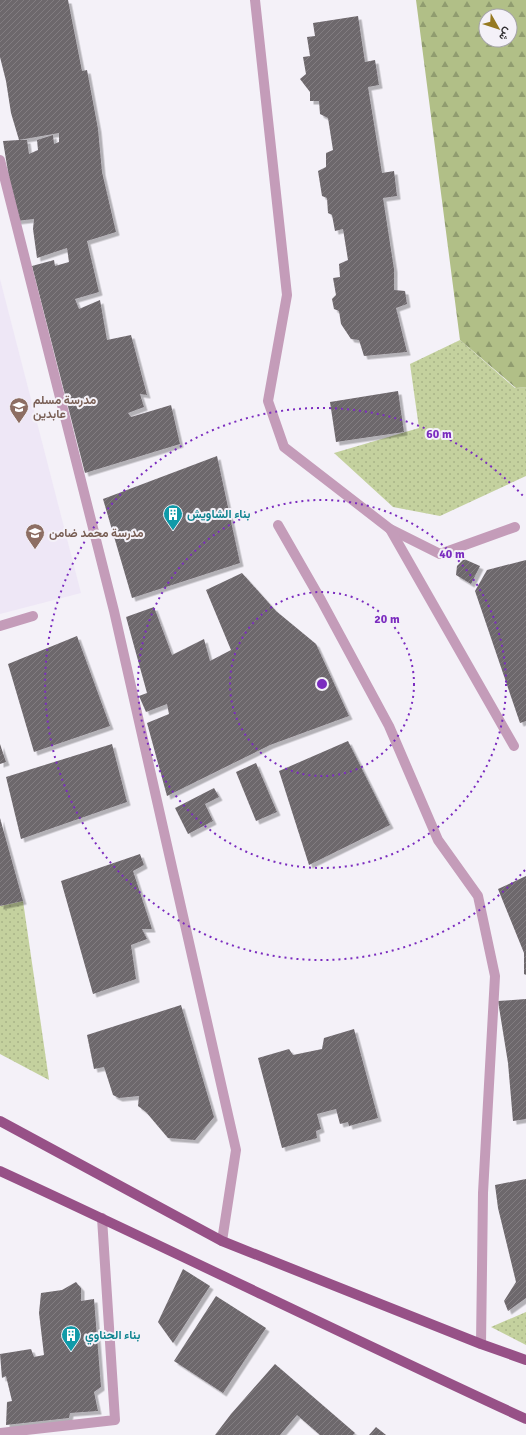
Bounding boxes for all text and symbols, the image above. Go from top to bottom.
north arrow [478,8,518,48]
text: ش [496,25,515,43]
place label: مدرسة مسلم عابدين [33,393,97,422]
school or university icon: مدرسة مسلم عابدين [8,396,30,424]
text: 60 m [426,427,452,442]
building icon: بناء الشاويش [162,503,184,531]
place label: بناء الشاويش [187,507,251,522]
school or university icon: مدرسة محمد ضامن [24,522,46,550]
place label: مدرسة محمد ضامن [49,526,144,541]
text: 40 m [439,547,465,562]
text: 20 m [374,612,400,627]
centre of rings [315,677,329,691]
building icon: بناء الحناوي [60,1324,82,1352]
place label: بناء الحناوي [85,1328,141,1345]

